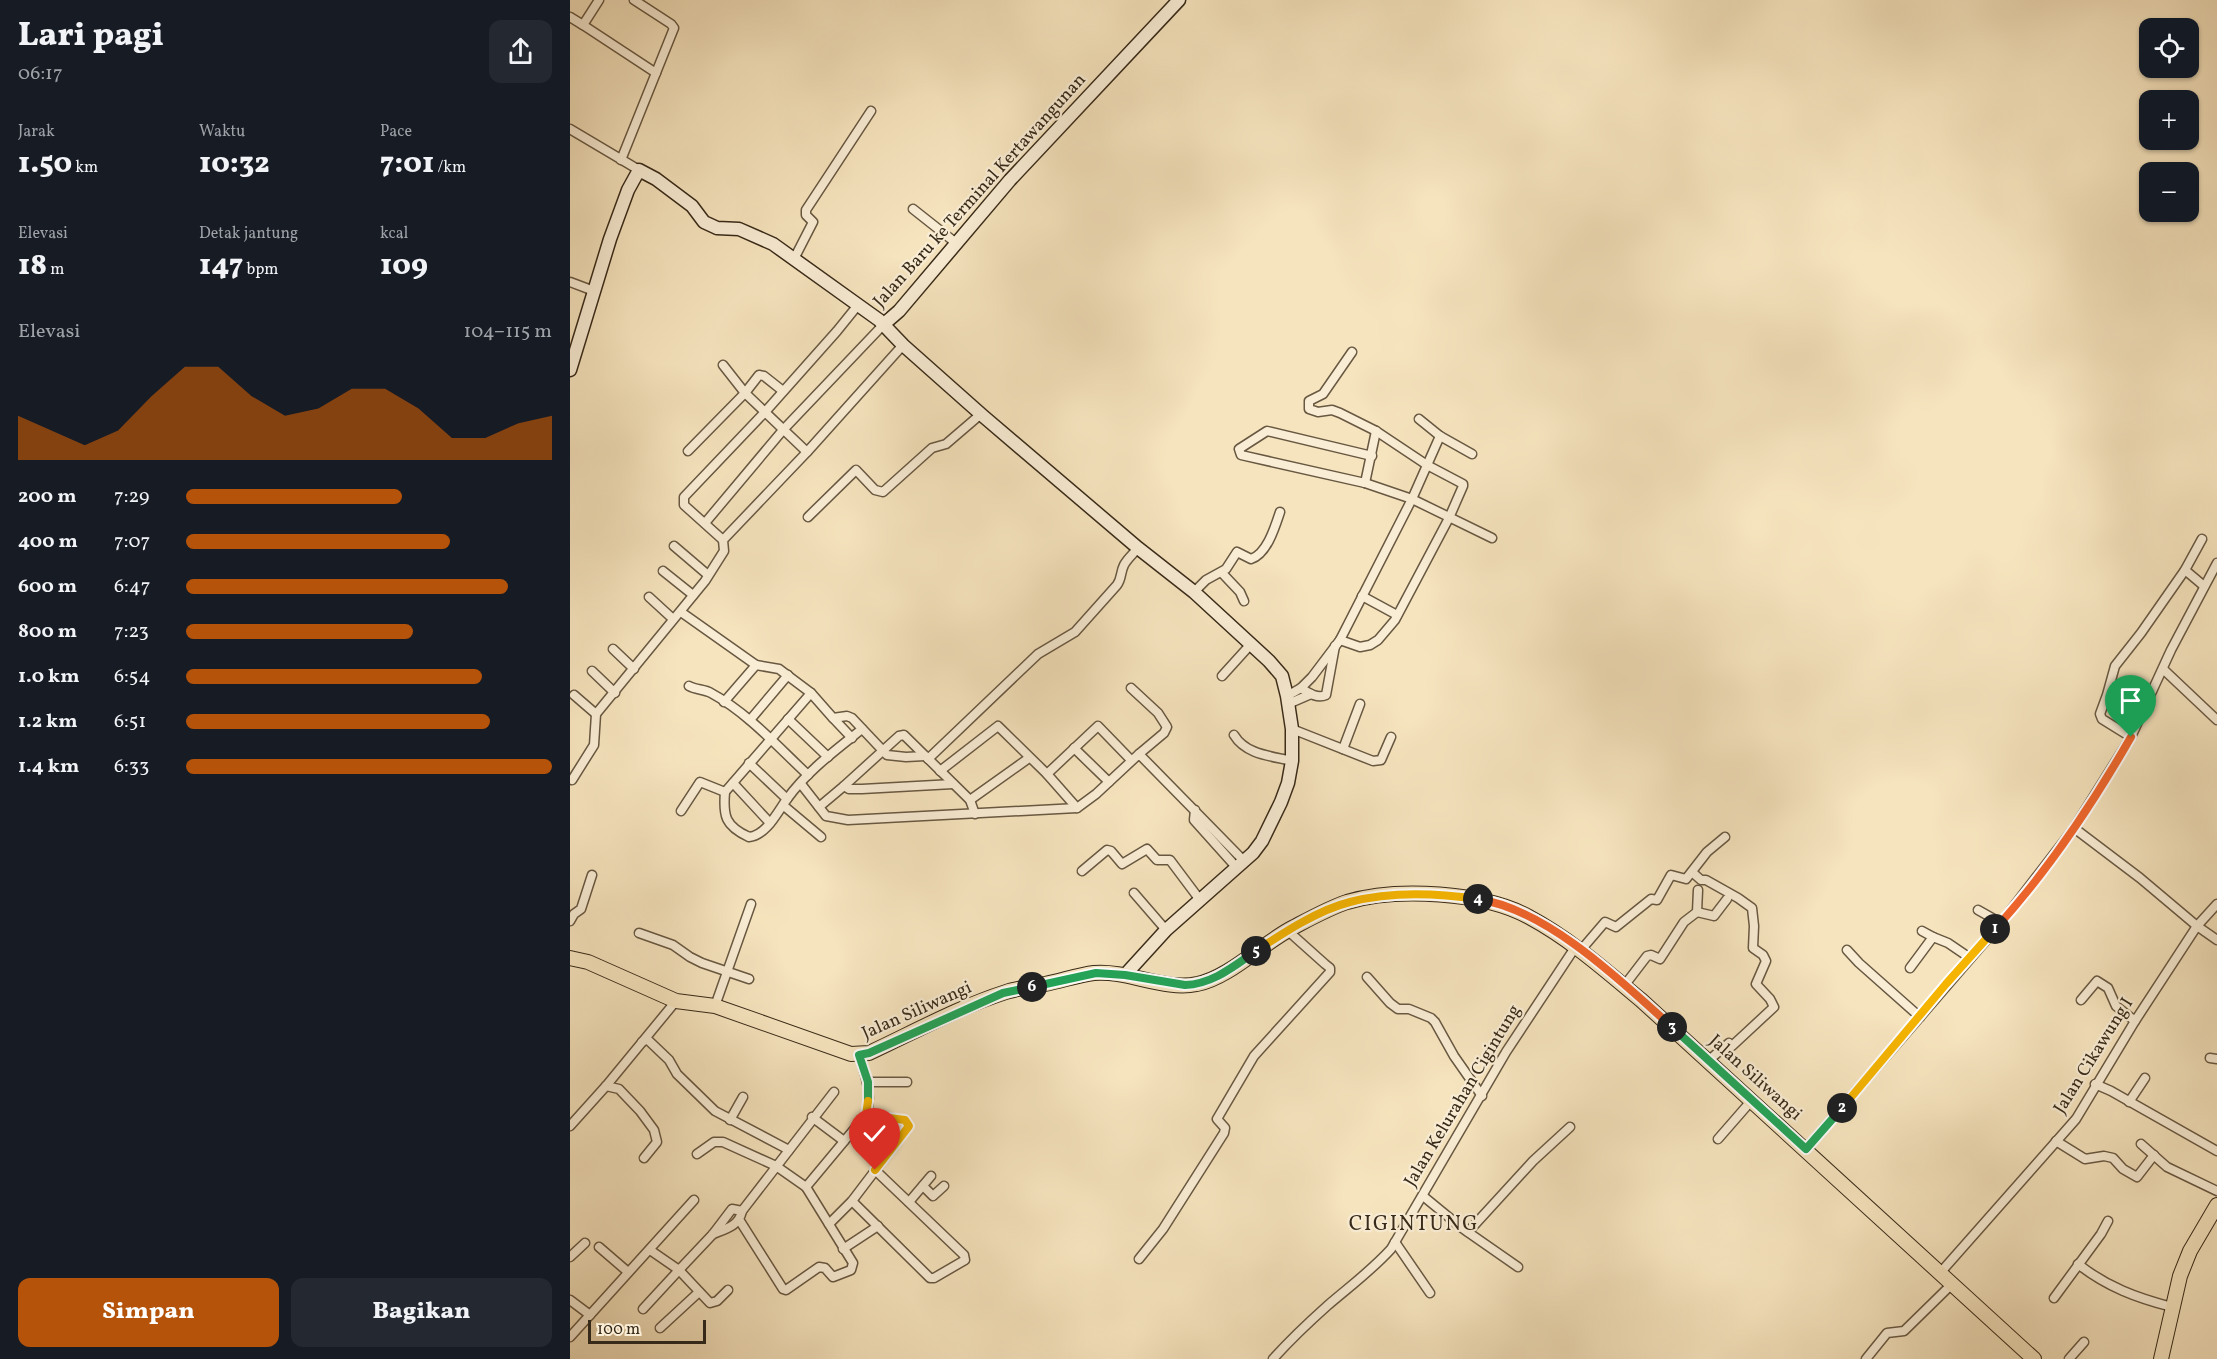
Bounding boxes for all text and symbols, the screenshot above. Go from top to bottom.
text: Lari pagi [18,14,164,60]
map controls [2139,18,2199,222]
button: locate [2139,18,2199,78]
button: share [489,20,552,83]
text: 06:17 [18,60,63,88]
street label: Jalan Baru ke Terminal Kertawangunan [868,68,1092,314]
button: + [2139,90,2199,150]
text: Jarak [18,121,55,143]
text: Waktu [199,121,245,143]
text: Pace [380,121,412,143]
text: 1.50 [18,143,72,185]
text: 10:32 [199,143,270,185]
text: 7:01 [380,143,434,185]
text: km [72,157,98,179]
text: /km [434,157,466,179]
button: − [2139,162,2199,222]
text: Elevasi [18,223,68,245]
text: Detak jantung [199,223,298,245]
text: kcal [380,223,408,245]
text: 18 [18,245,47,287]
text: 147 [199,245,243,287]
text: 109 [380,245,428,287]
text: m [47,259,64,281]
text: bpm [243,259,278,281]
text: Elevasi [18,318,80,346]
text: 104–115 m [463,318,552,346]
text: 200 m [18,483,76,511]
text: 7:29 [114,483,149,511]
text: 400 m [18,528,78,556]
text: 7:07 [114,528,150,556]
text: 600 m [18,573,77,601]
text: 6:47 [114,573,150,601]
text: 800 m [18,618,77,646]
text: 7:23 [114,618,149,646]
text: 1.0 km [18,663,80,691]
text: 6:54 [114,663,150,691]
pin [2105,675,2156,737]
icon: arrive [2114,684,2147,717]
text: 1.2 km [18,708,78,736]
text: 6:51 [114,708,146,736]
text: 1.4 km [18,753,79,781]
text: 6:33 [114,753,149,781]
pin: 4 [1463,884,1493,914]
text: 4 [1473,888,1483,910]
pin: 1 [1980,914,2010,944]
text: 1 [1992,918,1998,940]
pin: 5 [1241,936,1271,966]
text: 5 [1252,940,1260,962]
pin: 6 [1017,972,1047,1002]
street label: Jalan Siliwangi [858,976,976,1046]
text: 6 [1028,976,1036,998]
street label: Jalan Cikawung I [2048,993,2140,1119]
street label: Jalan Kelurahan Cigintung [1399,1000,1527,1192]
pin: 3 [1657,1012,1687,1042]
text: 3 [1668,1016,1676,1038]
street label: Jalan Siliwangi [1703,1029,1807,1127]
pin: 2 [1827,1093,1857,1123]
text: 2 [1838,1097,1846,1119]
pin [849,1108,900,1170]
icon: check [858,1117,891,1150]
district label: CIGINTUNG [1349,1210,1479,1239]
button: Simpan [18,1278,279,1347]
button: Bagikan [291,1278,552,1347]
scale bar [588,1317,706,1344]
text: 100 m [597,1319,640,1341]

